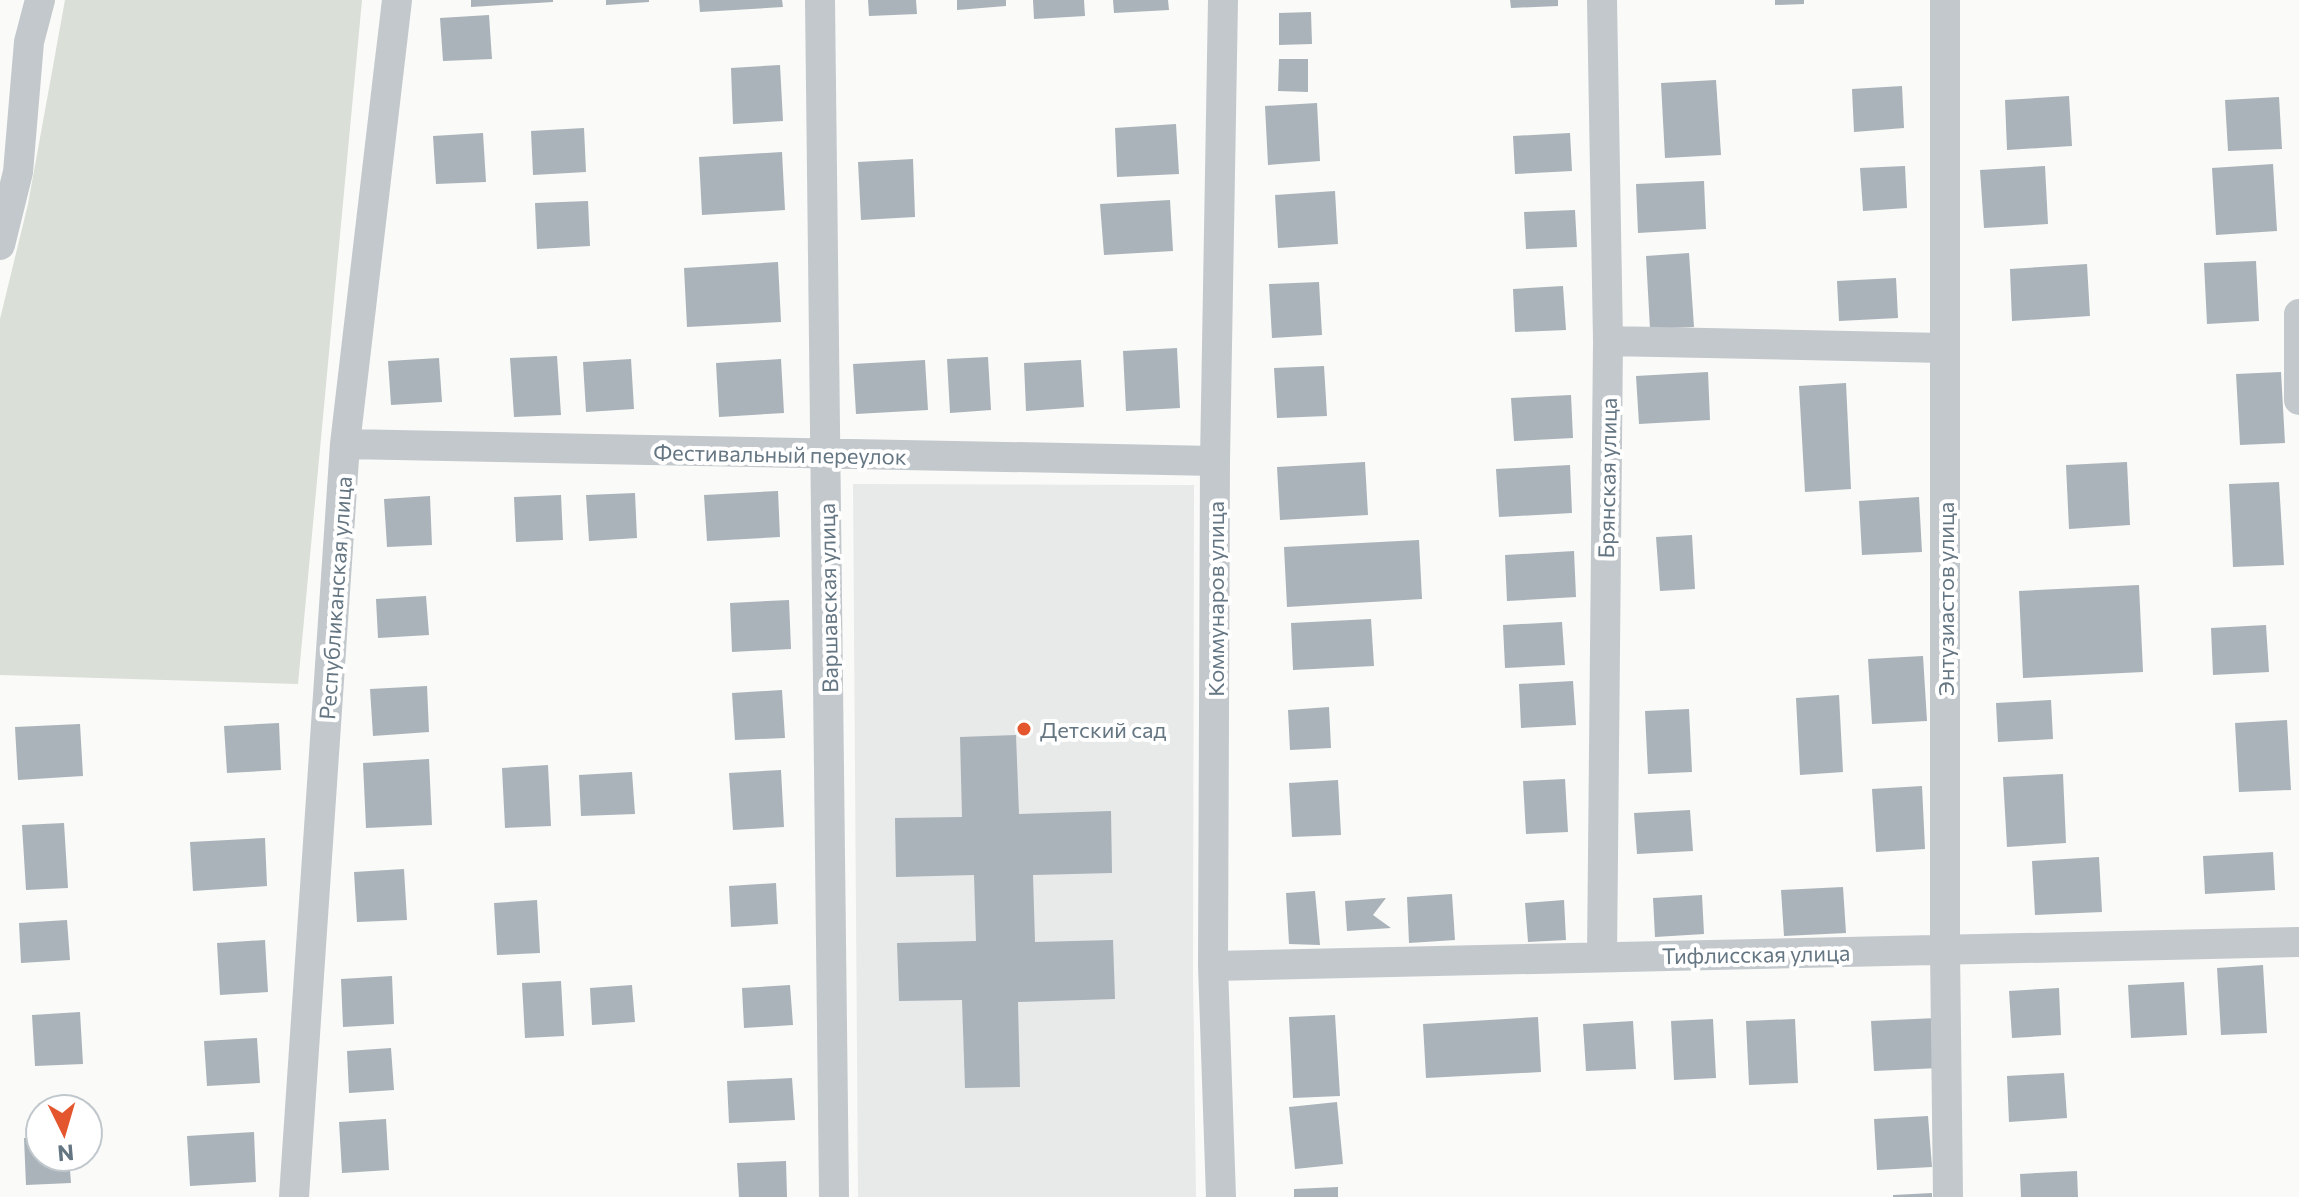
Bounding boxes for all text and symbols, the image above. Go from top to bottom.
street label: Брянская улица [1592,397,1622,559]
street label: Фестивальный переулок [653,438,907,470]
street label: Республиканская улица [313,475,357,721]
street label: Коммунаров улица [1202,501,1229,697]
street label: Энтузиастов улица [1932,502,1959,696]
street label: Варшавская улица [813,503,843,693]
place label: Детский сад [1040,716,1166,743]
marker: Детский сад [1015,720,1033,738]
street label: Тифлисская улица [1662,939,1850,969]
north arrow [24,1093,104,1173]
text: N [56,1139,75,1168]

